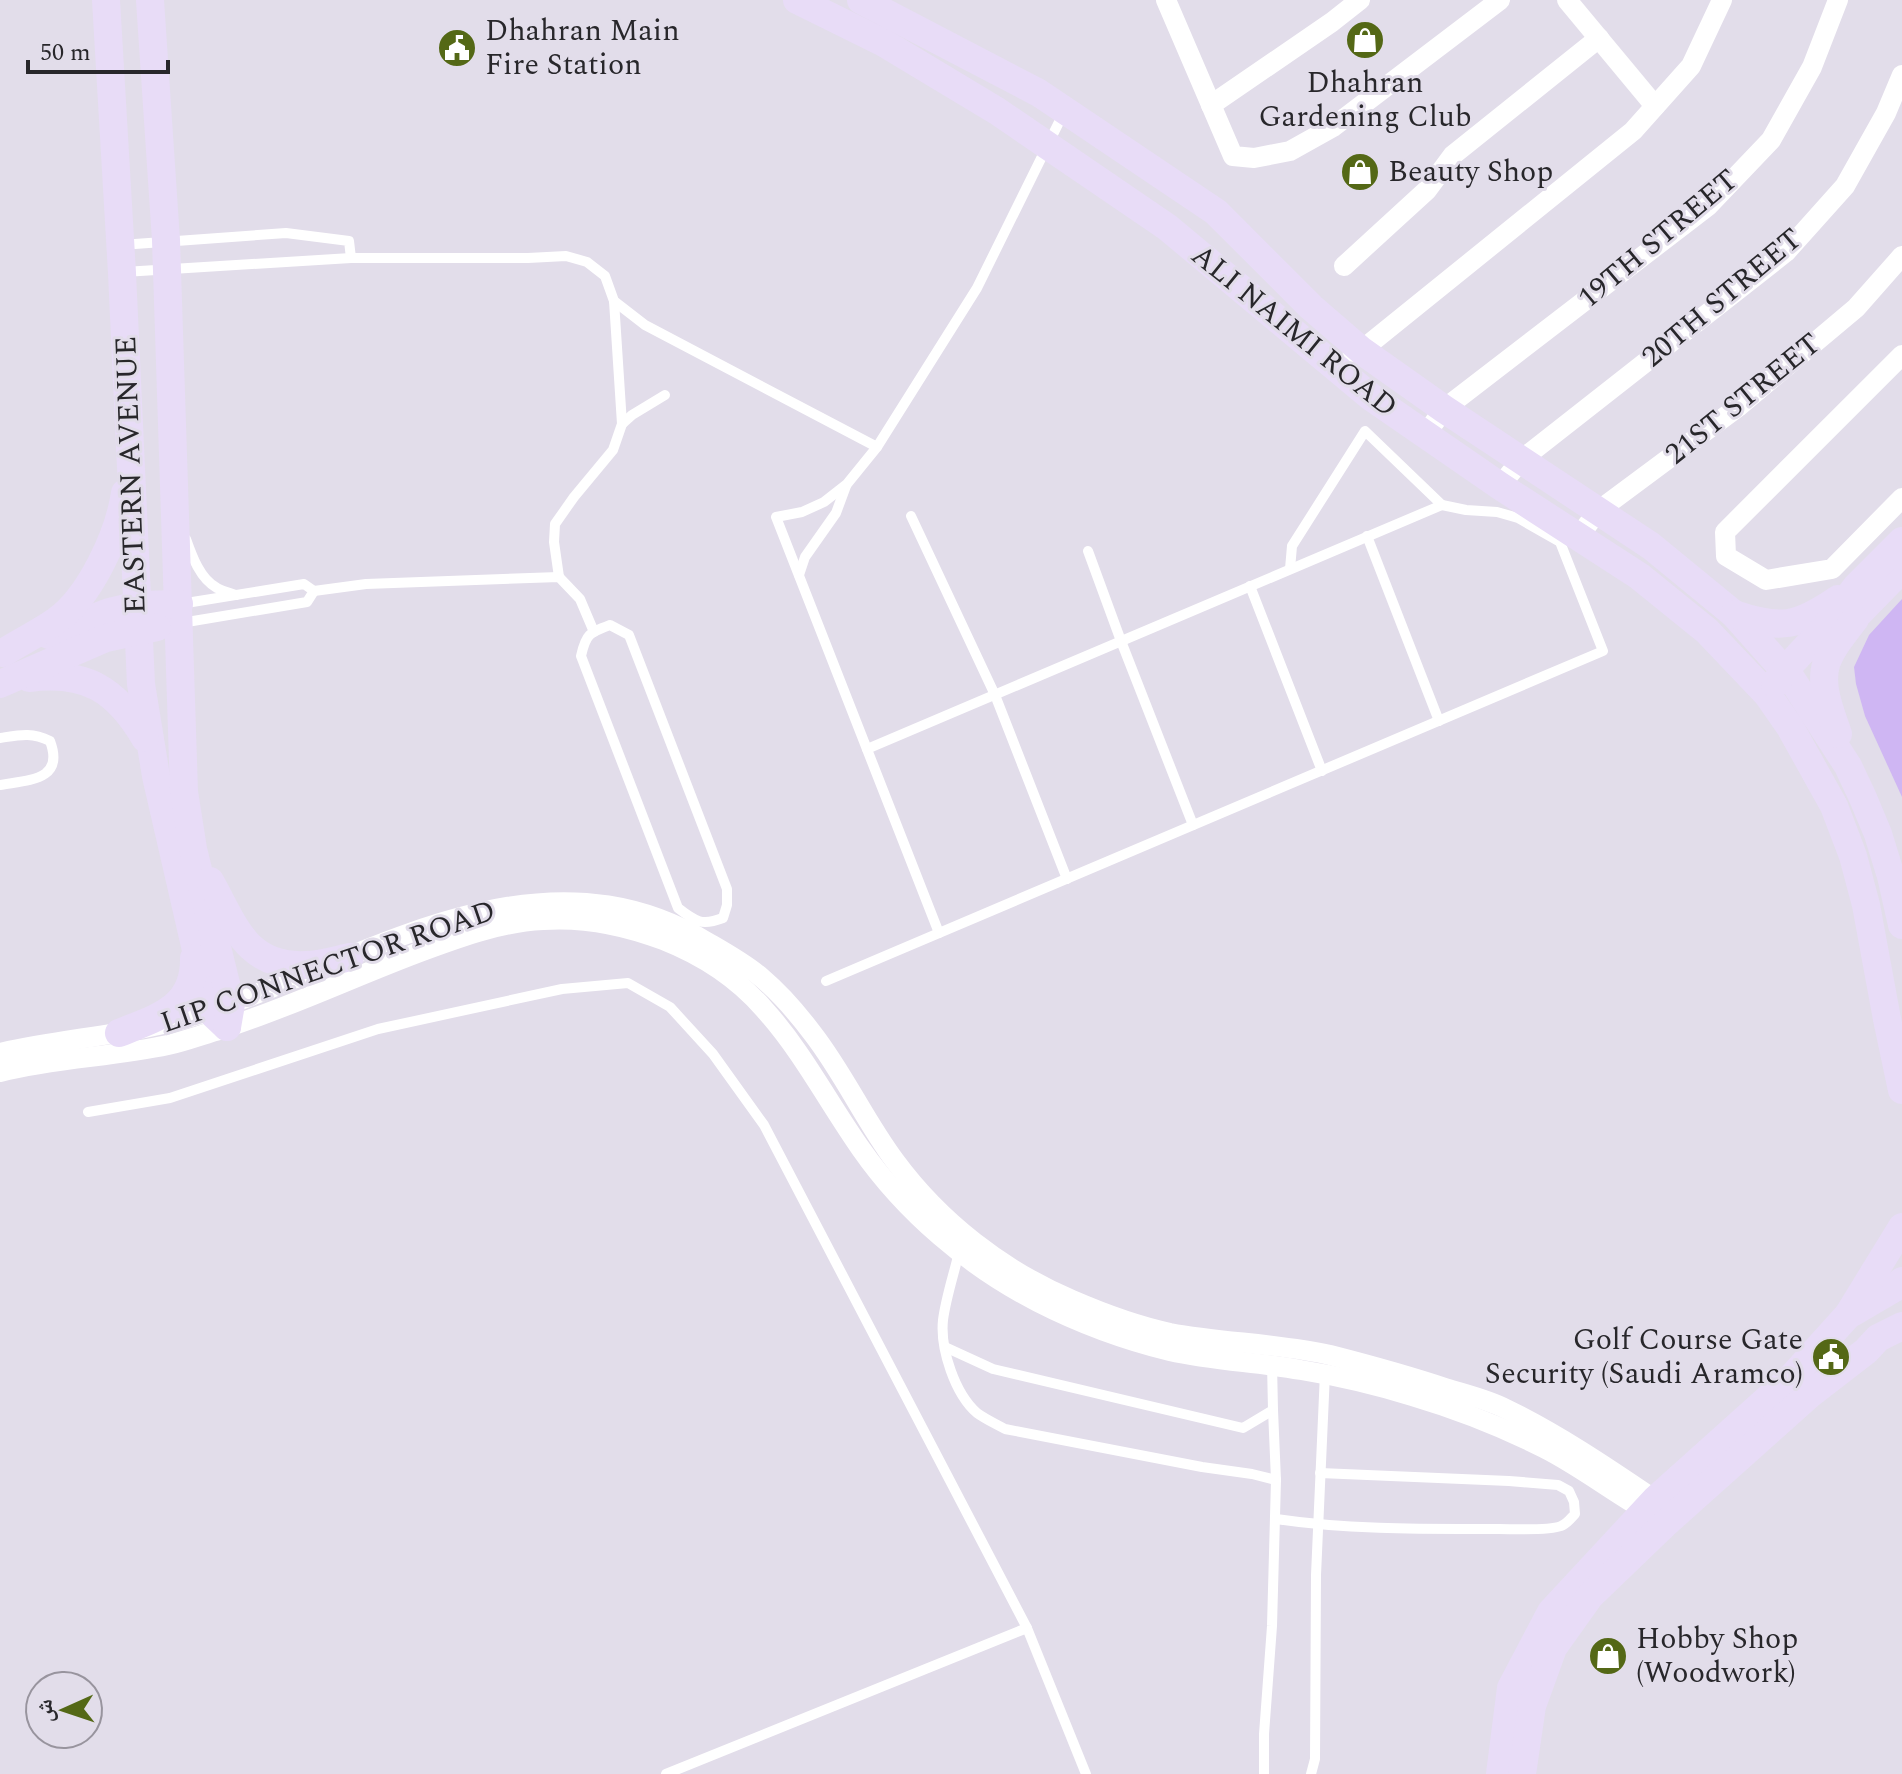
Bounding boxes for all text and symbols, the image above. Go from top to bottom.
place label: Dhahran Main Fire Station [485,8,680,88]
shop icon: Dhahran Gardening Club [1344,19,1386,61]
scale bar [28,24,168,74]
public building icon: Dhahran Main Fire Station [436,27,478,69]
text: 50 m [40,35,91,71]
place label: Dhahran Gardening Club [1258,60,1472,140]
place label: Beauty Shop [1388,149,1553,195]
shop icon: Beauty Shop [1339,151,1381,193]
street label: 19TH STREET [1568,158,1748,320]
street label: 20TH STREET [1632,217,1812,379]
street label: ALI NAIMI ROAD [1181,233,1407,429]
street label: 21ST STREET [1655,322,1831,476]
street label: EASTERN AVENUE [103,335,159,615]
street label: LIP CONNECTOR ROAD [154,888,502,1046]
place label: Golf Course Gate Security (Saudi Aramco) [1485,1317,1803,1397]
public building icon: Golf Course Gate Security (Saudi Aramco) [1810,1336,1852,1378]
place label: Hobby Shop (Woodwork) [1636,1616,1798,1696]
shop icon: Hobby Shop (Woodwork) [1587,1635,1629,1677]
north arrow [24,1670,104,1750]
text: ش [28,1698,63,1723]

